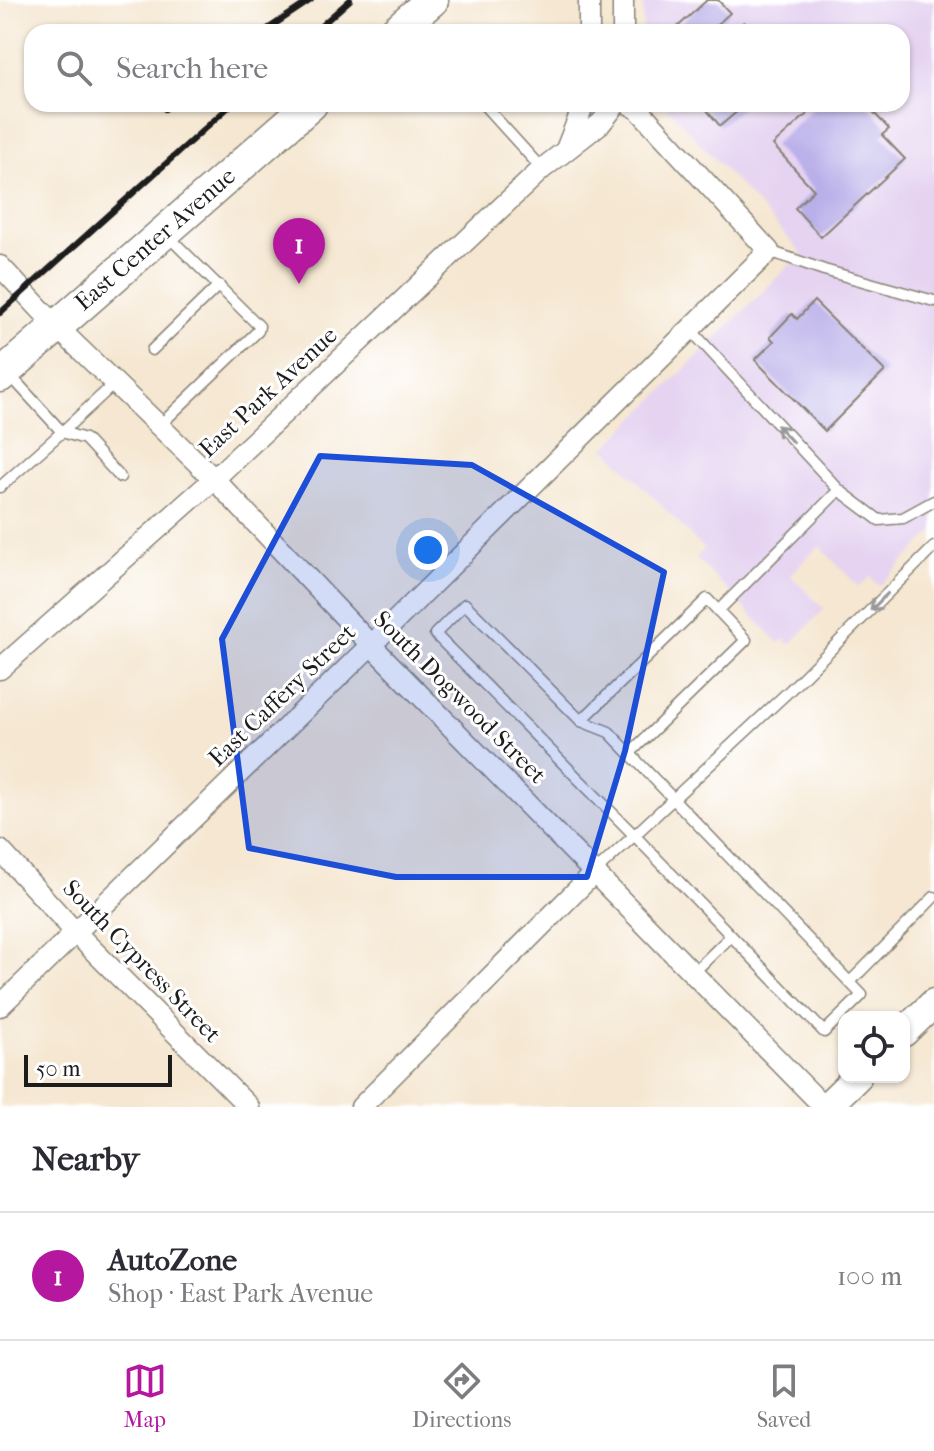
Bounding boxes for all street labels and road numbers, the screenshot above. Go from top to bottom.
street label: East Center Avenue [69,162,241,316]
street label: East Park Avenue [193,321,343,463]
street label: South Dogwood Street [368,605,552,789]
street label: East Caffery Street [203,618,361,772]
street label: South Cypress Street [57,874,227,1048]

